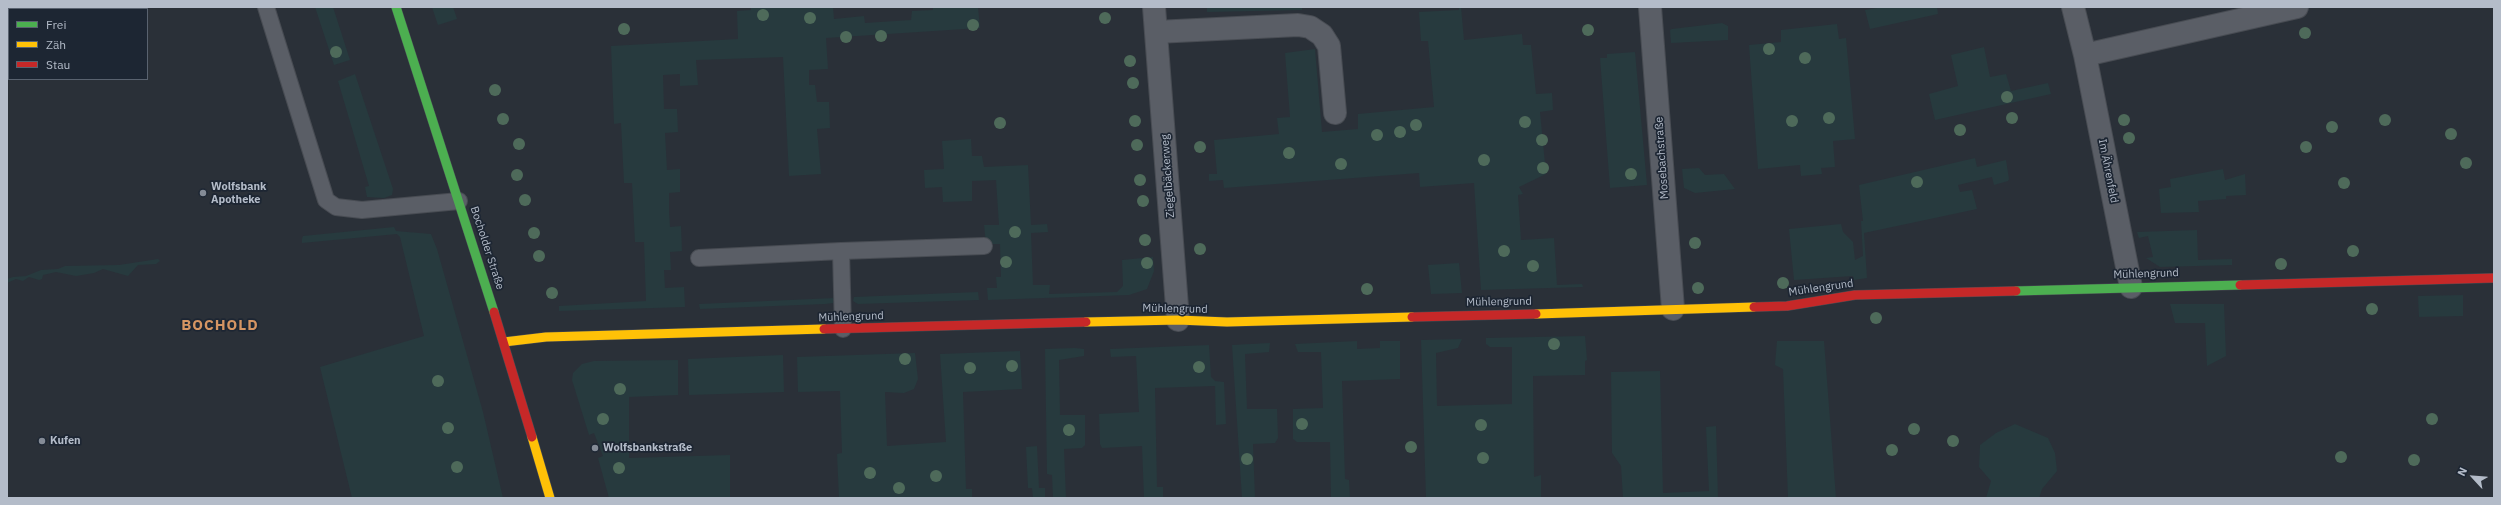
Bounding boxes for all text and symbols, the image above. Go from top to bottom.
legend [8,8,148,80]
text: Frei [46,17,66,32]
text: Zäh [46,37,66,52]
text: Stau [46,57,70,72]
street label: Mosebachstraße [1653,116,1671,200]
street label: Ziegelbäckerweg [1158,134,1178,218]
street label: Im Ährenfeld [2095,138,2121,204]
place label: Wolfsbank Apotheke [211,180,266,206]
marker: Wolfsbank Apotheke [198,188,208,198]
street label: Bocholder Straße [467,205,507,291]
street label: Mühlengrund [2113,266,2179,282]
street label: Mühlengrund [1788,277,1854,299]
street label: Mühlengrund [1466,295,1532,309]
street label: Mühlengrund [1142,302,1208,316]
street label: Mühlengrund [818,309,884,325]
district label: BOCHOLD [181,317,259,335]
place label: Kufen [50,434,81,448]
marker: Kufen [37,436,47,446]
place label: Wolfsbankstraße [603,441,692,455]
marker: Wolfsbankstraße [590,443,600,453]
north arrow [2453,457,2493,497]
text: N [2454,465,2470,478]

